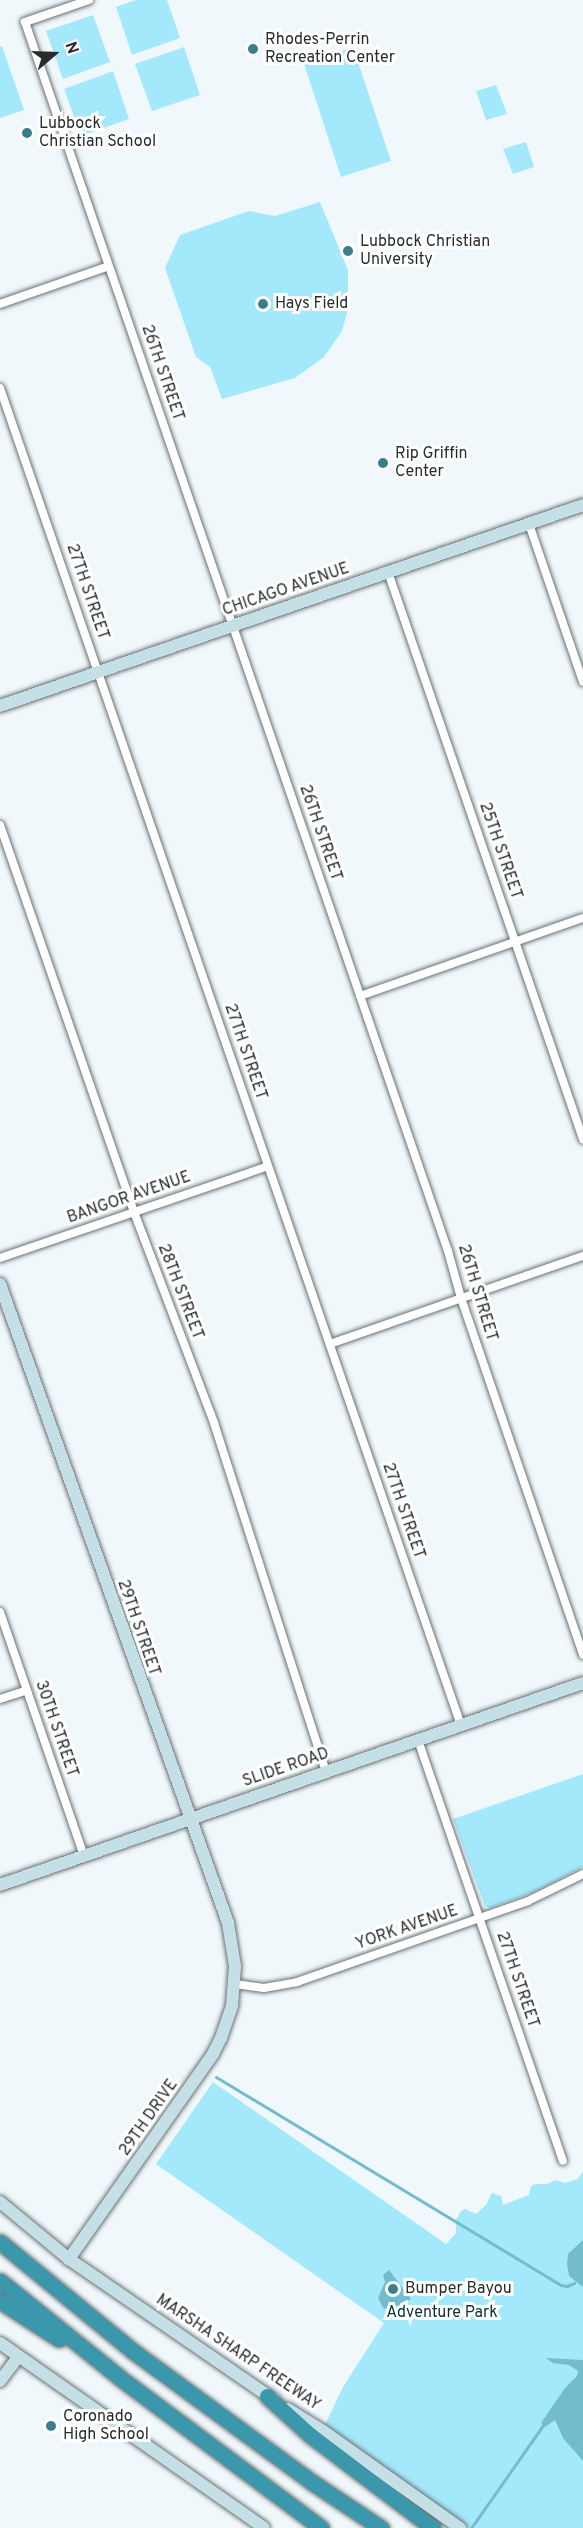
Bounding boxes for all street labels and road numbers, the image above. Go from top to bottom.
street label: 26TH STREET [137,322,187,424]
street label: 27TH STREET [62,541,112,643]
street label: CHICAGO AVENUE [220,559,352,621]
street label: 26TH STREET [295,782,345,884]
street label: 25TH STREET [474,800,526,902]
street label: 27TH STREET [220,1001,270,1103]
street label: BANGOR AVENUE [64,1168,194,1228]
street label: 28TH STREET [153,1241,207,1343]
street label: 26TH STREET [453,1242,501,1344]
street label: 27TH STREET [378,1460,428,1562]
street label: 29TH STREET [113,1577,163,1679]
street label: 30TH STREET [30,1678,82,1780]
street label: SLIDE ROAD [240,1744,332,1792]
street label: YORK AVENUE [353,1901,461,1955]
street label: 27TH STREET [492,1929,542,2031]
street label: 29TH DRIVE [116,2076,182,2160]
street label: MARSHA SHARP FREEWAY [152,2291,324,2415]

